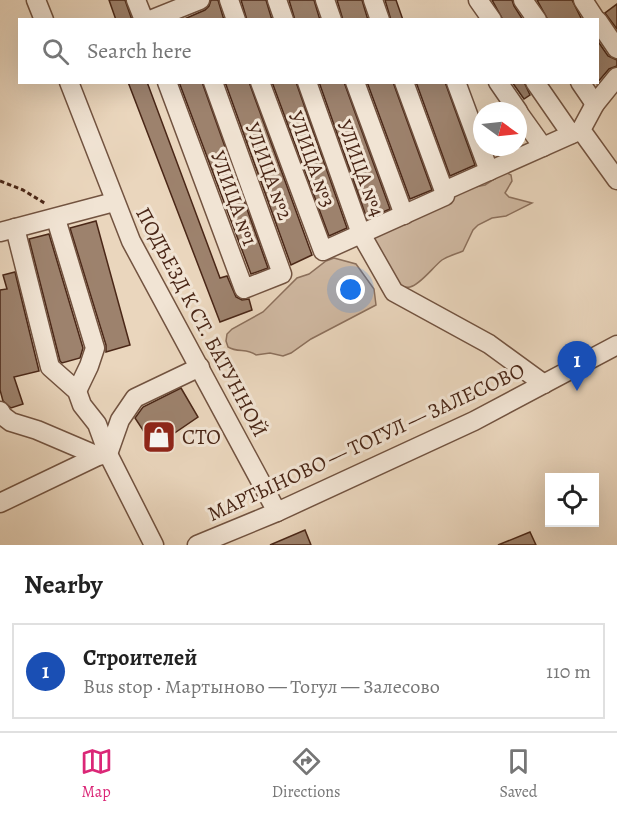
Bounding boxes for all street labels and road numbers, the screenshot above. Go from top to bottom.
street label: УЛИЦА №3 [282,107,342,211]
street label: УЛИЦА №4 [330,115,392,221]
street label: УЛИЦА №2 [238,118,300,224]
street label: УЛИЦА №1 [204,147,264,249]
street label: ПОДЪЕЗД К СТ. БАТУННОЙ [129,202,275,442]
street label: МАРТЫНОВО — ТОГУЛ — ЗАЛЕСОВО [203,356,529,528]

